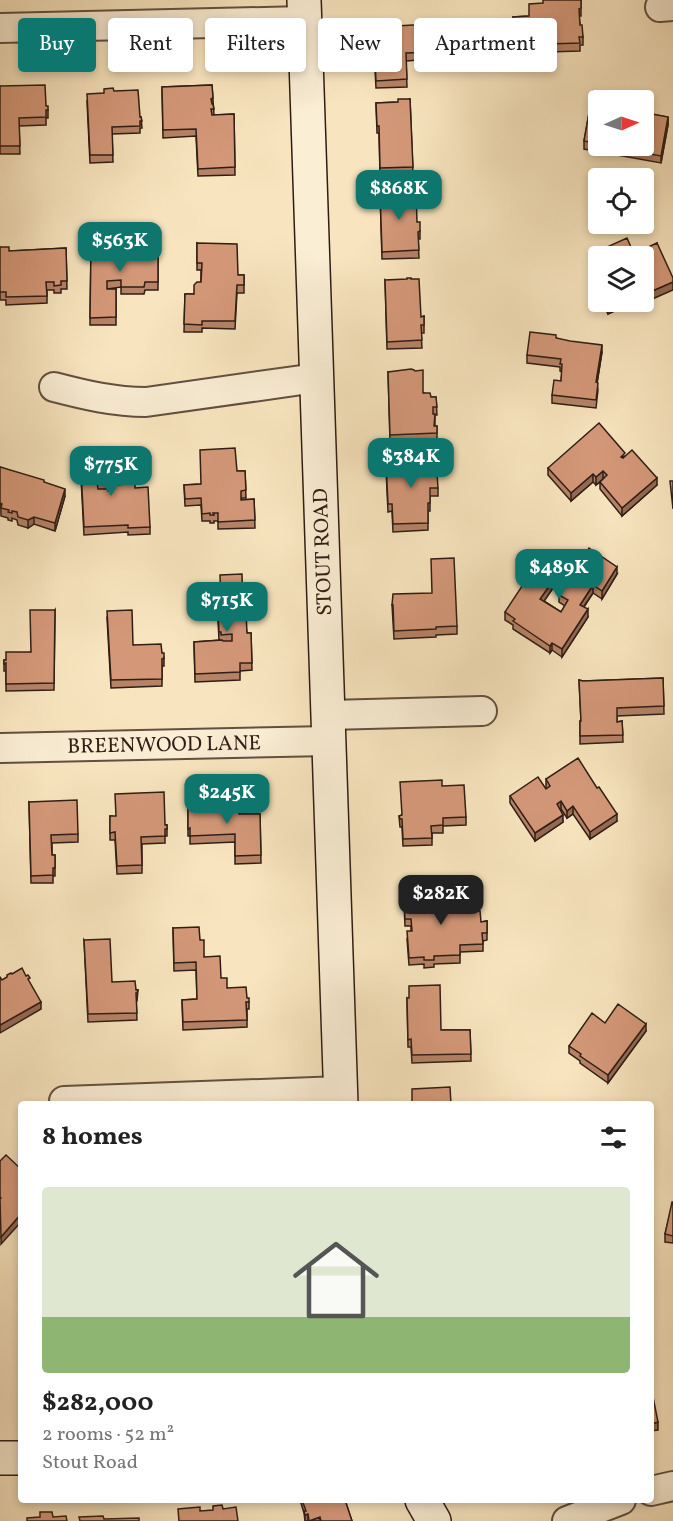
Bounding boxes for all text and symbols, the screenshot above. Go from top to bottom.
chip: Buy [18,18,96,72]
chip: Rent [108,18,193,72]
chip: Filters [205,18,306,72]
chip: New [318,18,402,72]
chip: Apartment [414,18,557,72]
north arrow [588,90,654,156]
map controls [588,90,654,312]
button: locate [588,168,654,234]
pin: $868K [357,170,441,221]
text: $868K [370,175,428,203]
pin: $563K [78,222,162,273]
text: $563K [92,227,148,255]
button: layers [588,246,654,312]
pin: $384K [369,438,453,489]
text: $384K [382,443,440,471]
pin: $775K [69,446,153,497]
text: $775K [84,451,138,479]
street label: STOUT ROAD [307,488,340,616]
pin: $489K [517,549,601,600]
text: $489K [529,554,589,582]
pin: $715K [185,582,269,633]
text: $715K [201,587,253,615]
street label: BREENWOOD LANE [67,729,261,762]
pin: $245K [185,774,269,825]
text: $245K [198,779,256,807]
pin: $282K [399,875,483,926]
text: $282K [412,880,470,908]
text: 8 homes [42,1119,143,1155]
icon: filters [597,1121,630,1154]
icon: home [282,1226,390,1334]
text: $282,000 [42,1385,154,1421]
text: 2 rooms · 52 m² [42,1421,174,1449]
text: Stout Road [42,1449,138,1477]

